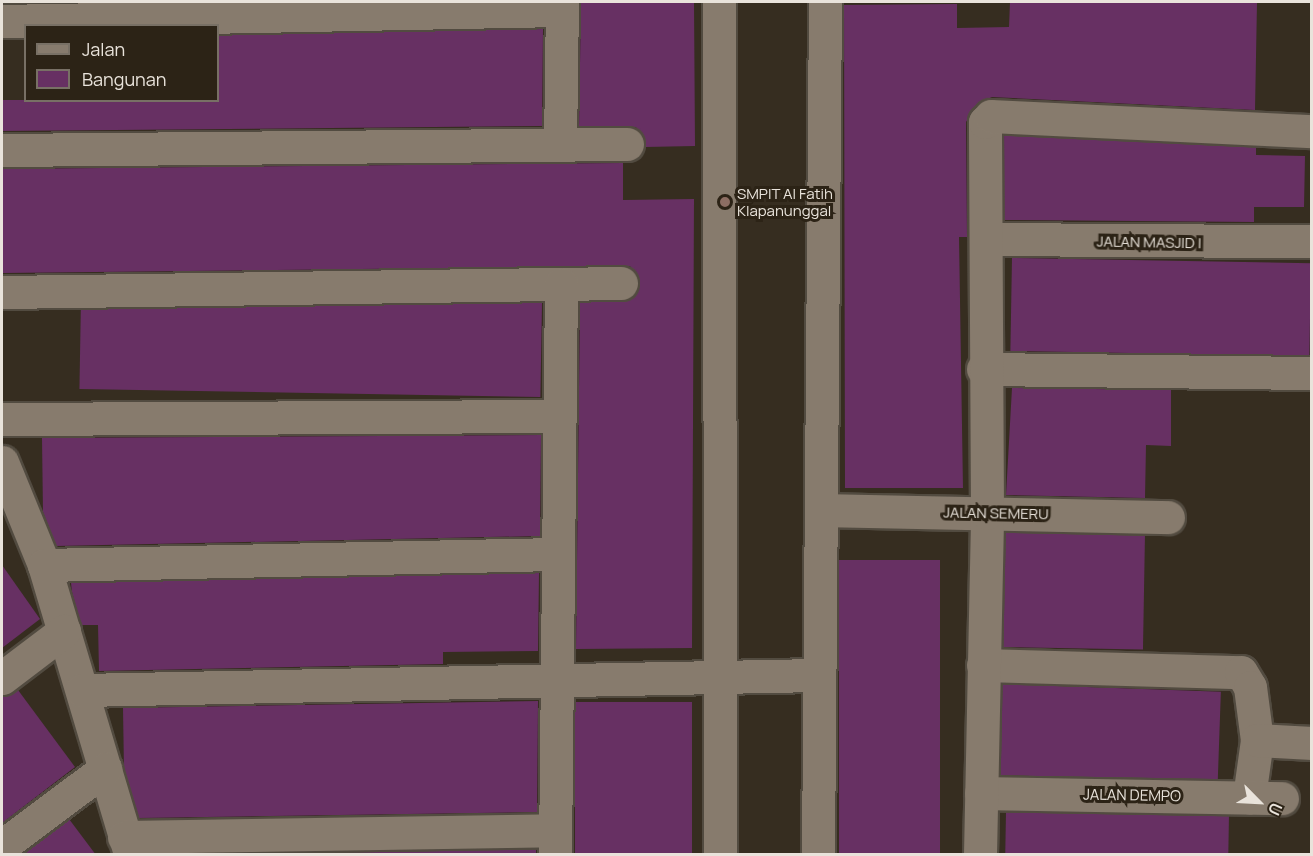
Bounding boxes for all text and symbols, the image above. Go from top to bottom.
legend [24,24,219,102]
text: Jalan [82,37,125,61]
text: Bangunan [82,67,166,91]
place label: SMPIT Al Fatih Klapanunggal [737,184,833,219]
marker: SMPIT Al Fatih Klapanunggal [718,195,732,209]
street label: JALAN MASJID I [1097,232,1201,252]
street label: JALAN SEMERU [943,503,1049,523]
north arrow [1229,772,1289,832]
street label: JALAN DEMPO [1083,785,1181,805]
text: U [1263,800,1288,819]

